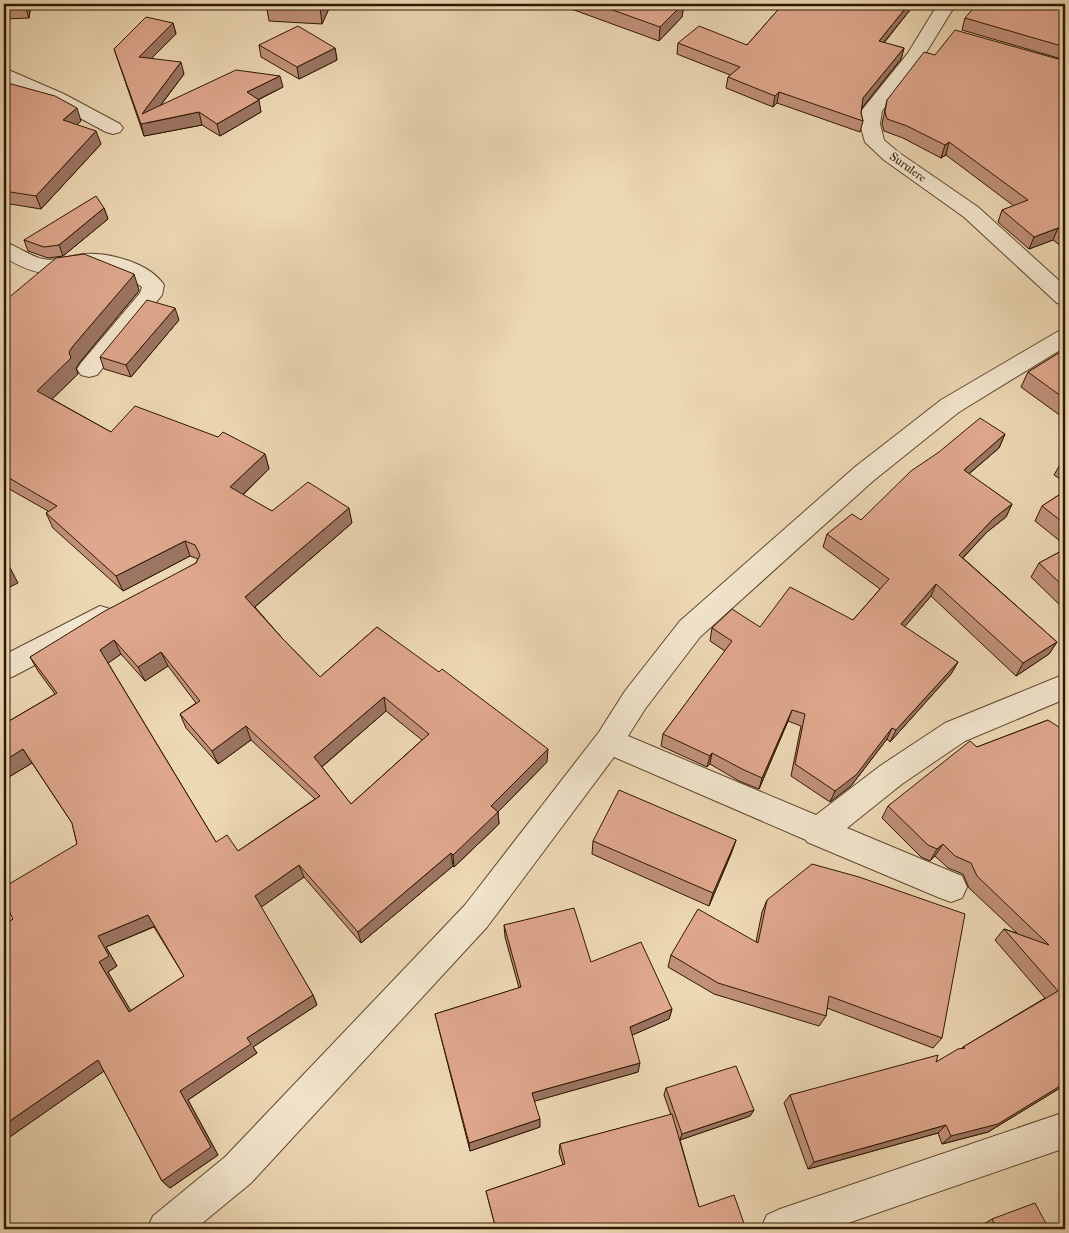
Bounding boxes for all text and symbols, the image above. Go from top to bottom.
street label: Surulere [887,149,929,185]

